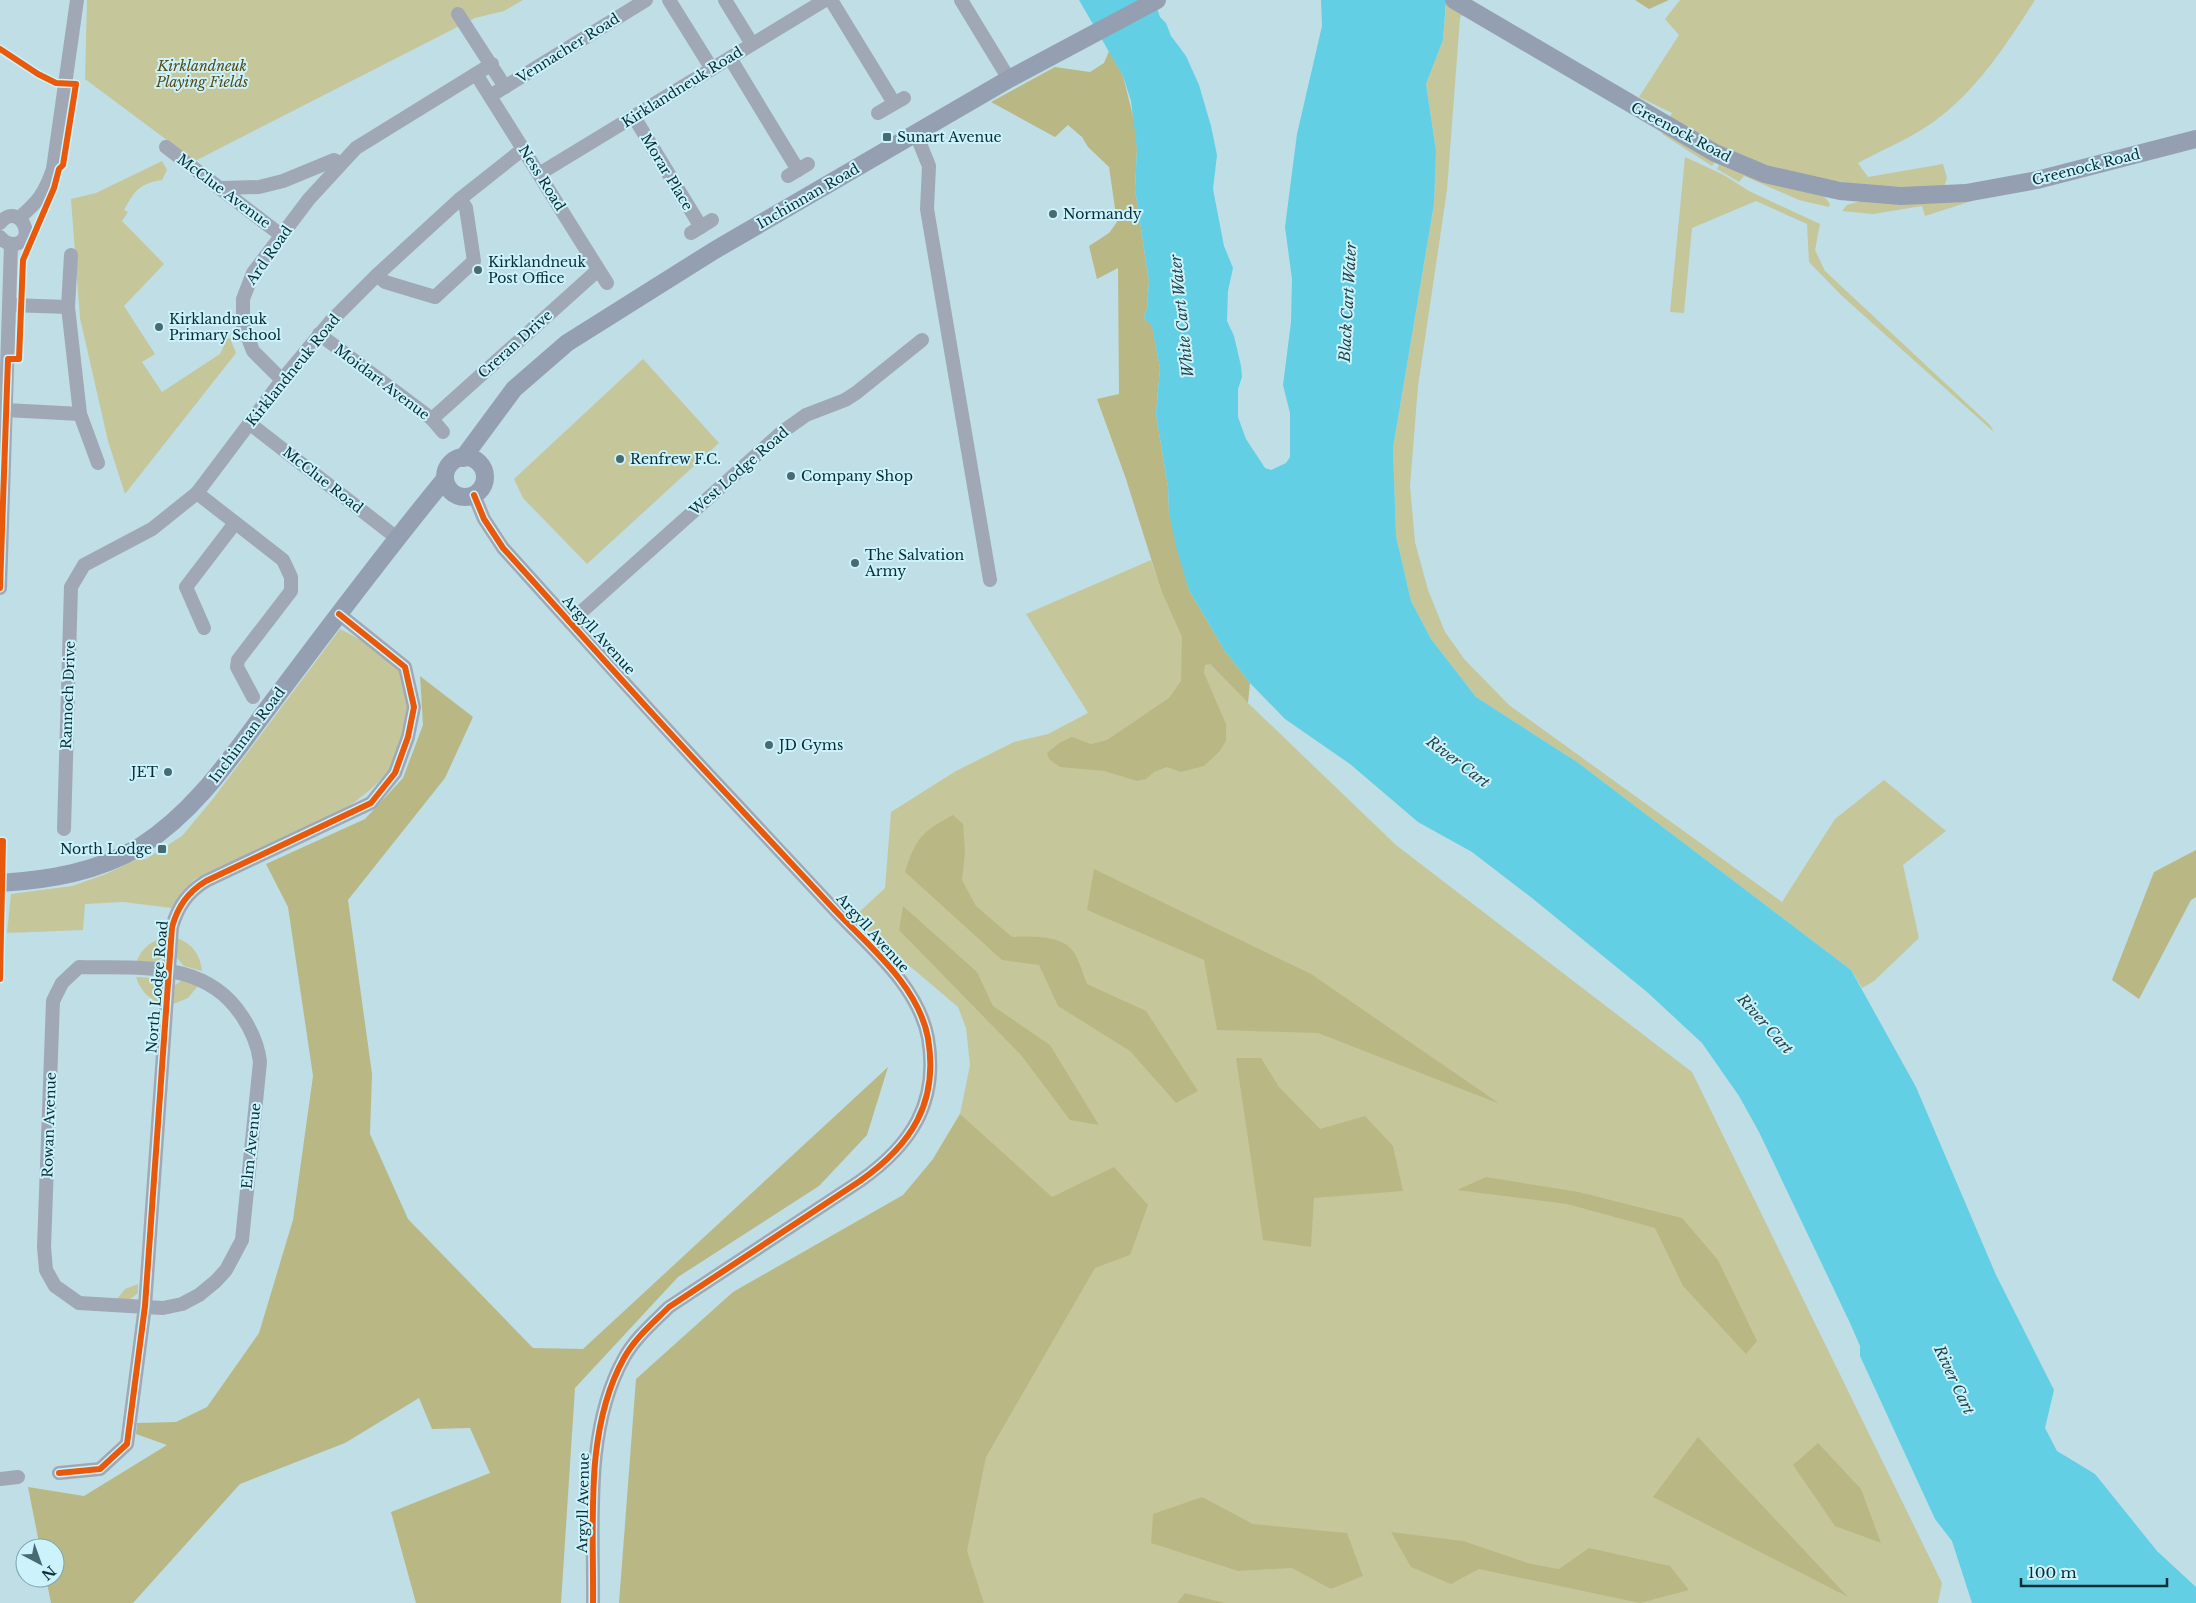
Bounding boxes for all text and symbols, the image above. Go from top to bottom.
street label: Vennacher Road [513,9,623,87]
street label: Kirklandneuk Road [618,42,746,131]
park label: Kirklandneuk Playing Fields [155,57,248,91]
street label: Greenock Road [1628,98,1735,166]
place label: Sunart Avenue [897,128,1002,146]
street label: Morar Place [637,130,697,214]
marker: Sunart Avenue [881,131,893,143]
street label: Ness Road [515,142,570,215]
street label: Greenock Road [2030,145,2142,189]
street label: McClue Avenue [174,150,274,232]
street label: Inchinnan Road [754,159,863,233]
place label: Normandy [1063,205,1142,223]
marker: Normandy [1047,208,1059,220]
street label: Ard Road [242,222,296,289]
water label: Black Cart Water [1335,240,1360,363]
place label: Kirklandneuk Post Office [488,253,586,287]
water label: White Cart Water [1165,253,1197,378]
marker: Kirklandneuk Post Office [472,264,484,276]
street label: Creran Drive [474,306,556,382]
place label: Kirklandneuk Primary School [169,310,282,344]
street label: Kirklandneuk Road [242,310,344,430]
marker: Kirklandneuk Primary School [153,321,165,333]
street label: Moidart Avenue [331,340,433,424]
street label: West Lodge Road [685,423,793,520]
street label: McClue Road [279,443,367,517]
place label: Renfrew F.C. [630,450,721,468]
marker: Renfrew F.C. [614,453,626,465]
place label: Company Shop [801,467,913,485]
marker: Company Shop [785,470,797,482]
place label: The Salvation Army [864,546,965,580]
marker: The Salvation Army [849,557,861,569]
street label: Argyll Avenue [558,591,639,678]
street label: Rannoch Drive [57,641,79,749]
street label: Inchinnan Road [205,683,289,786]
water label: River Cart [1422,731,1494,792]
place label: JD Gyms [777,736,843,754]
marker: JD Gyms [763,739,775,751]
place label: JET [129,763,158,781]
marker: JET [162,766,174,778]
place label: North Lodge [60,840,152,858]
marker: North Lodge [156,843,168,855]
street label: Argyll Avenue [832,889,913,976]
street label: North Lodge Road [142,919,172,1054]
water label: River Cart [1733,989,1798,1058]
street label: Rowan Avenue [38,1072,60,1178]
street label: Elm Avenue [238,1102,264,1190]
water label: River Cart [1930,1341,1979,1418]
street label: Argyll Avenue [573,1453,593,1554]
north arrow [15,1538,65,1588]
scale bar [2021,1556,2167,1588]
text: N [38,1562,59,1584]
text: 100 m [2028,1563,2077,1582]

